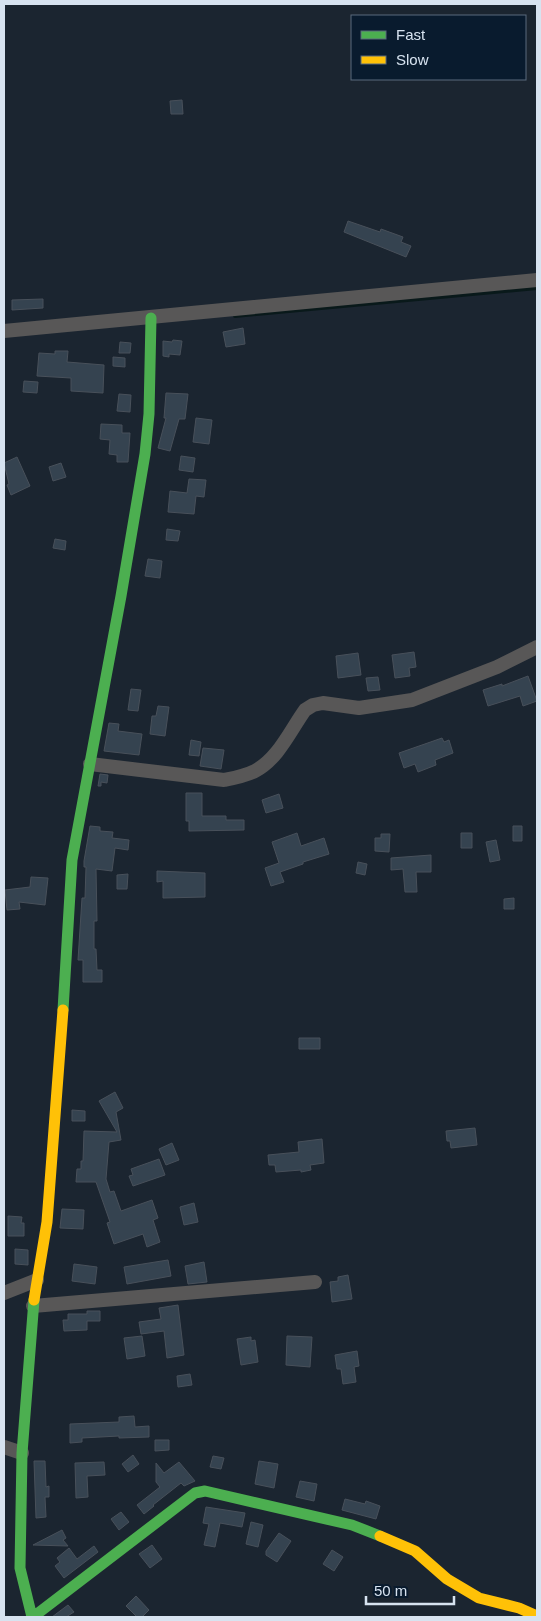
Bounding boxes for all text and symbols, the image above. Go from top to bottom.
legend [351,15,526,80]
text: Fast [396,26,426,43]
text: Slow [396,51,429,68]
scale bar [366,1574,454,1606]
text: 50 m [374,1582,407,1599]

